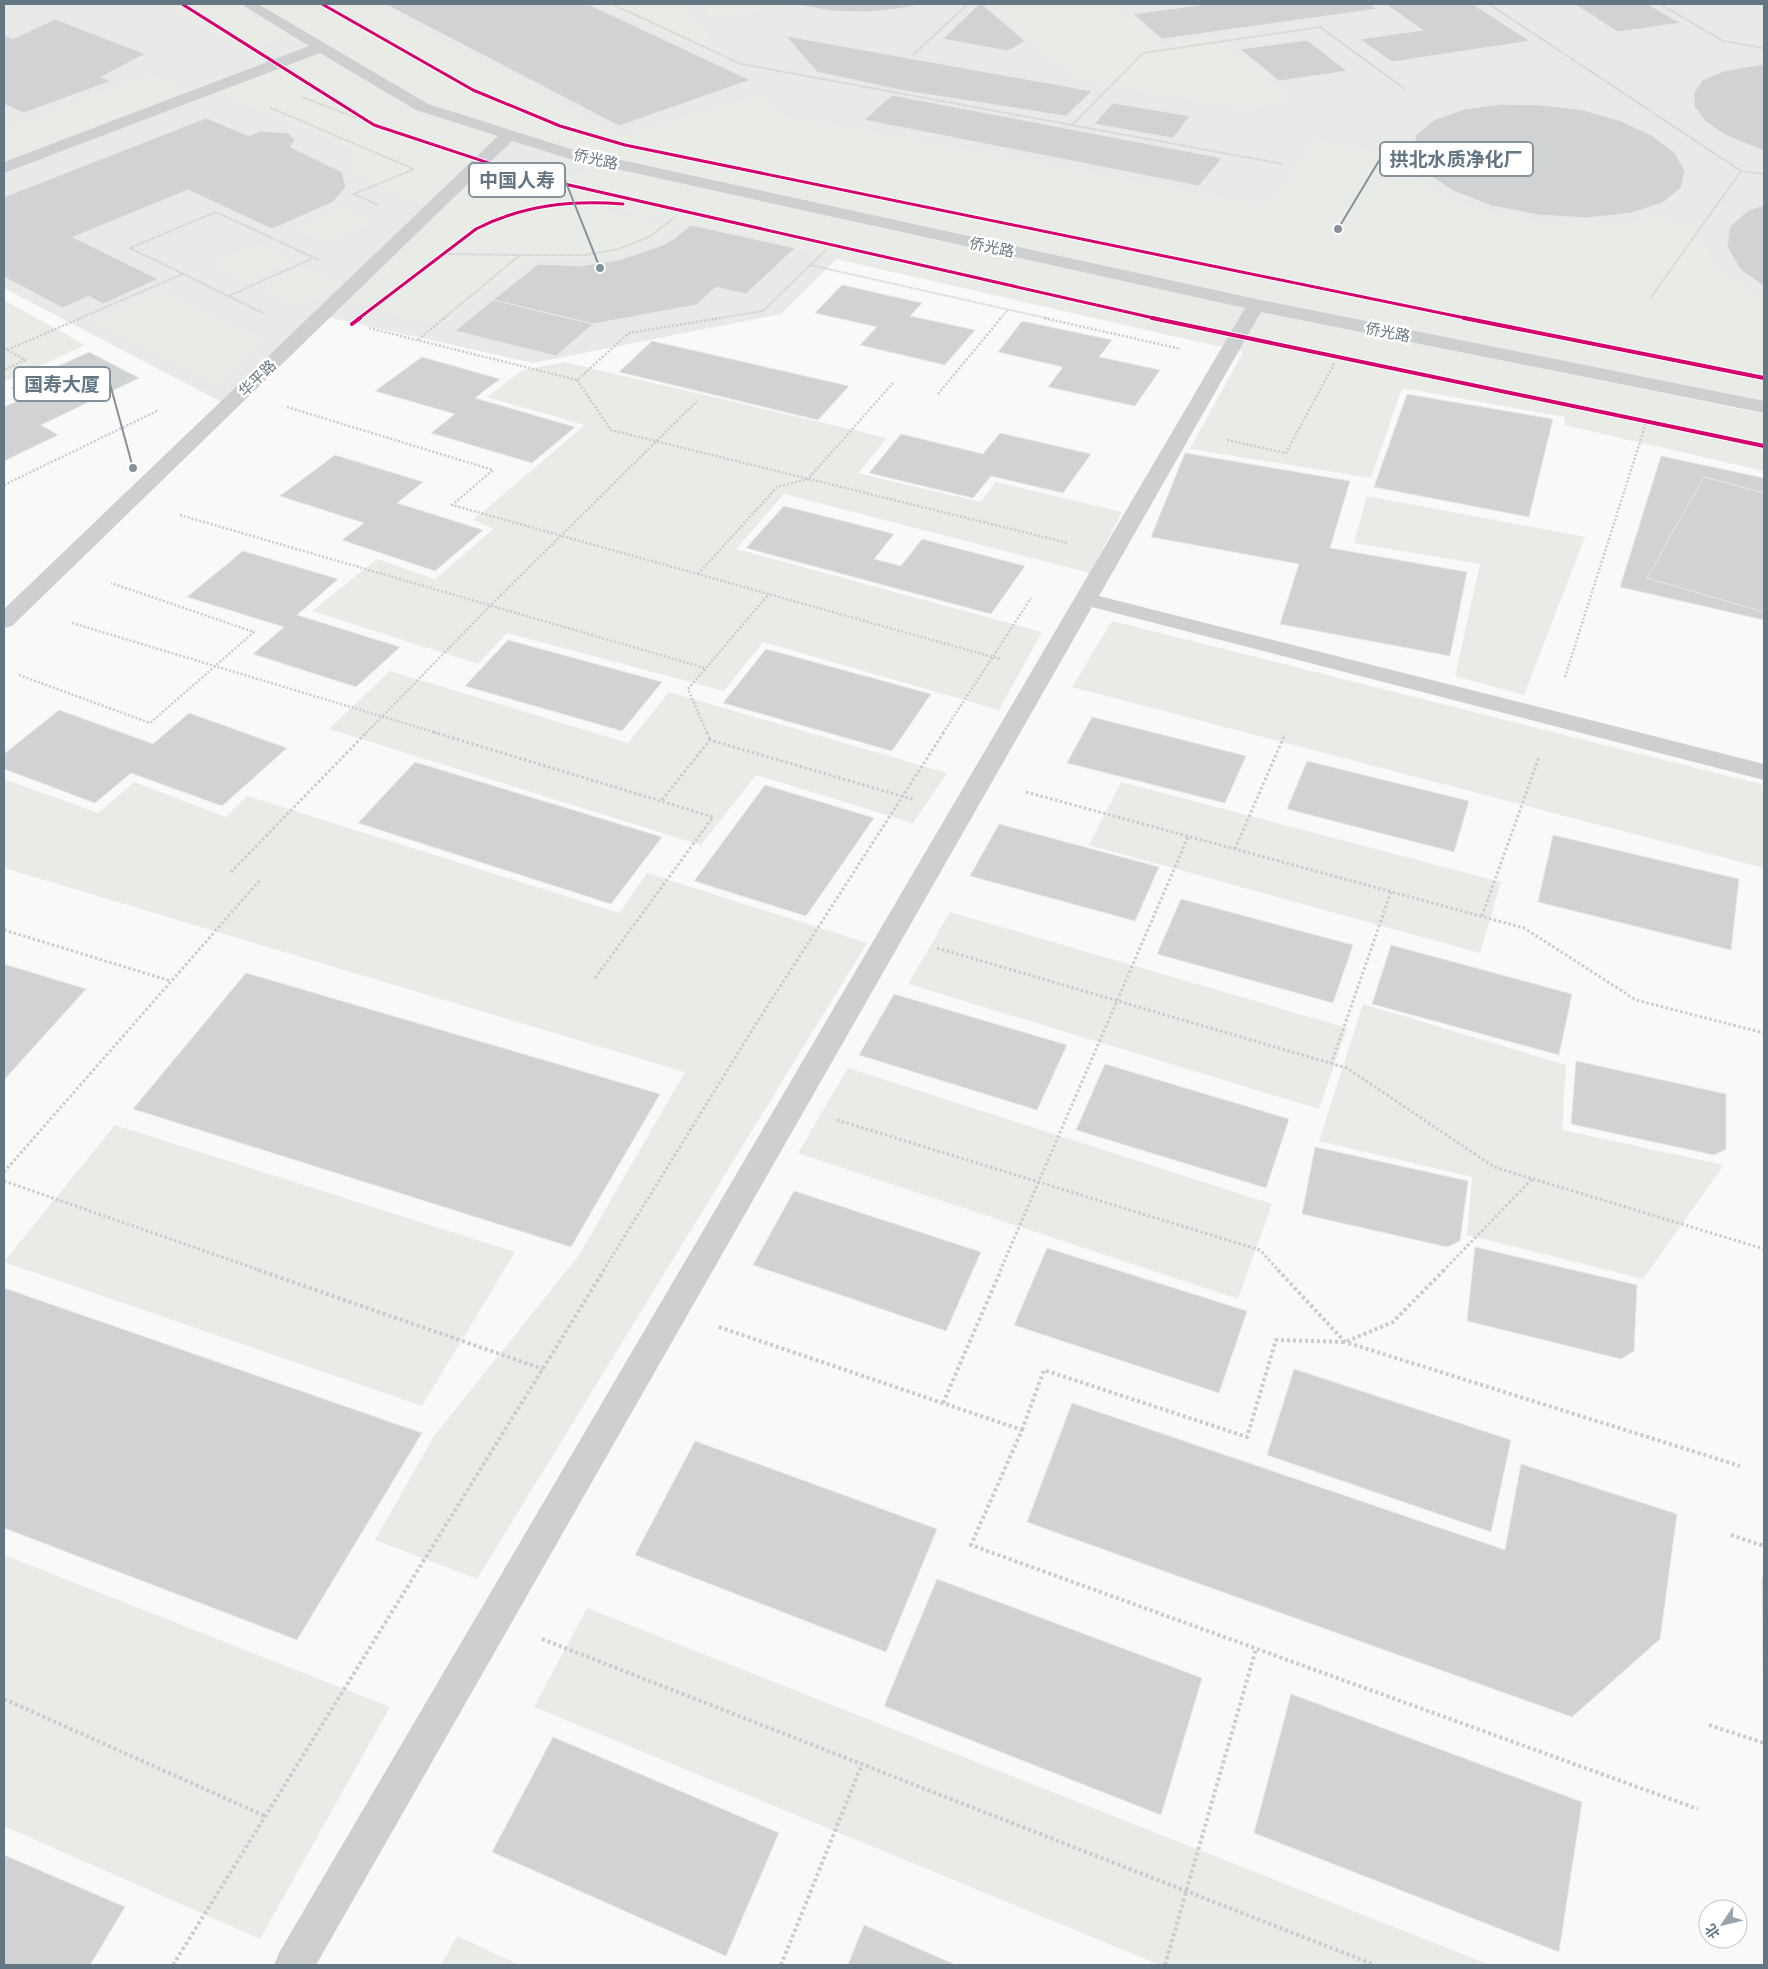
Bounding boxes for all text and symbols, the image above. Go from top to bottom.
callout: 拱北水质净化厂 [1380,142,1533,176]
street label: 侨光路 [572,145,620,173]
text: 拱北水质净化厂 [1389,147,1523,171]
callout: 中国人寿 [469,163,565,197]
text: 中国人寿 [479,168,555,192]
street label: 侨光路 [968,233,1016,261]
street label: 侨光路 [1364,318,1412,346]
street label: 华平路 [234,356,280,400]
callout: 国寿大厦 [14,367,110,401]
text: 国寿大厦 [24,372,100,396]
north arrow [1698,1899,1748,1949]
text: 北 [1701,1921,1724,1942]

